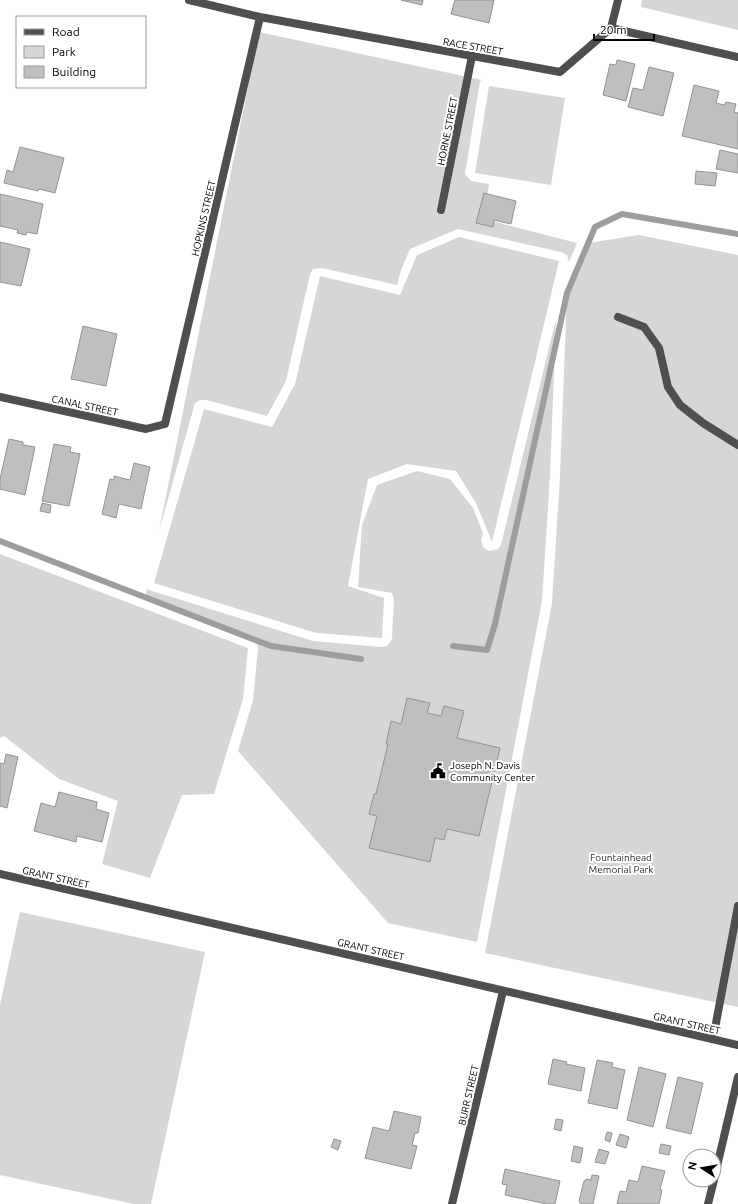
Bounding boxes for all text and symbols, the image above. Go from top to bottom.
legend [16,16,146,88]
scale bar [594,16,654,42]
text: 20 m [600,23,627,36]
text: Road [52,25,80,38]
street label: RACE STREET [442,36,504,57]
text: Park [52,45,76,58]
text: Building [52,65,96,78]
street label: HORNE STREET [435,95,460,166]
street label: HOPKINS STREET [189,179,218,257]
street label: CANAL STREET [51,393,120,418]
place label: Joseph N. Davis Community Center [450,760,535,783]
public building icon: Joseph N. Davis Community Center [429,762,447,780]
park label: Fountainhead Memorial Park [589,852,653,875]
street label: GRANT STREET [21,864,91,891]
street label: GRANT STREET [336,936,406,963]
street label: GRANT STREET [652,1010,722,1037]
street label: BURR STREET [456,1063,481,1126]
north arrow [682,1148,722,1188]
text: N [685,1161,699,1171]

